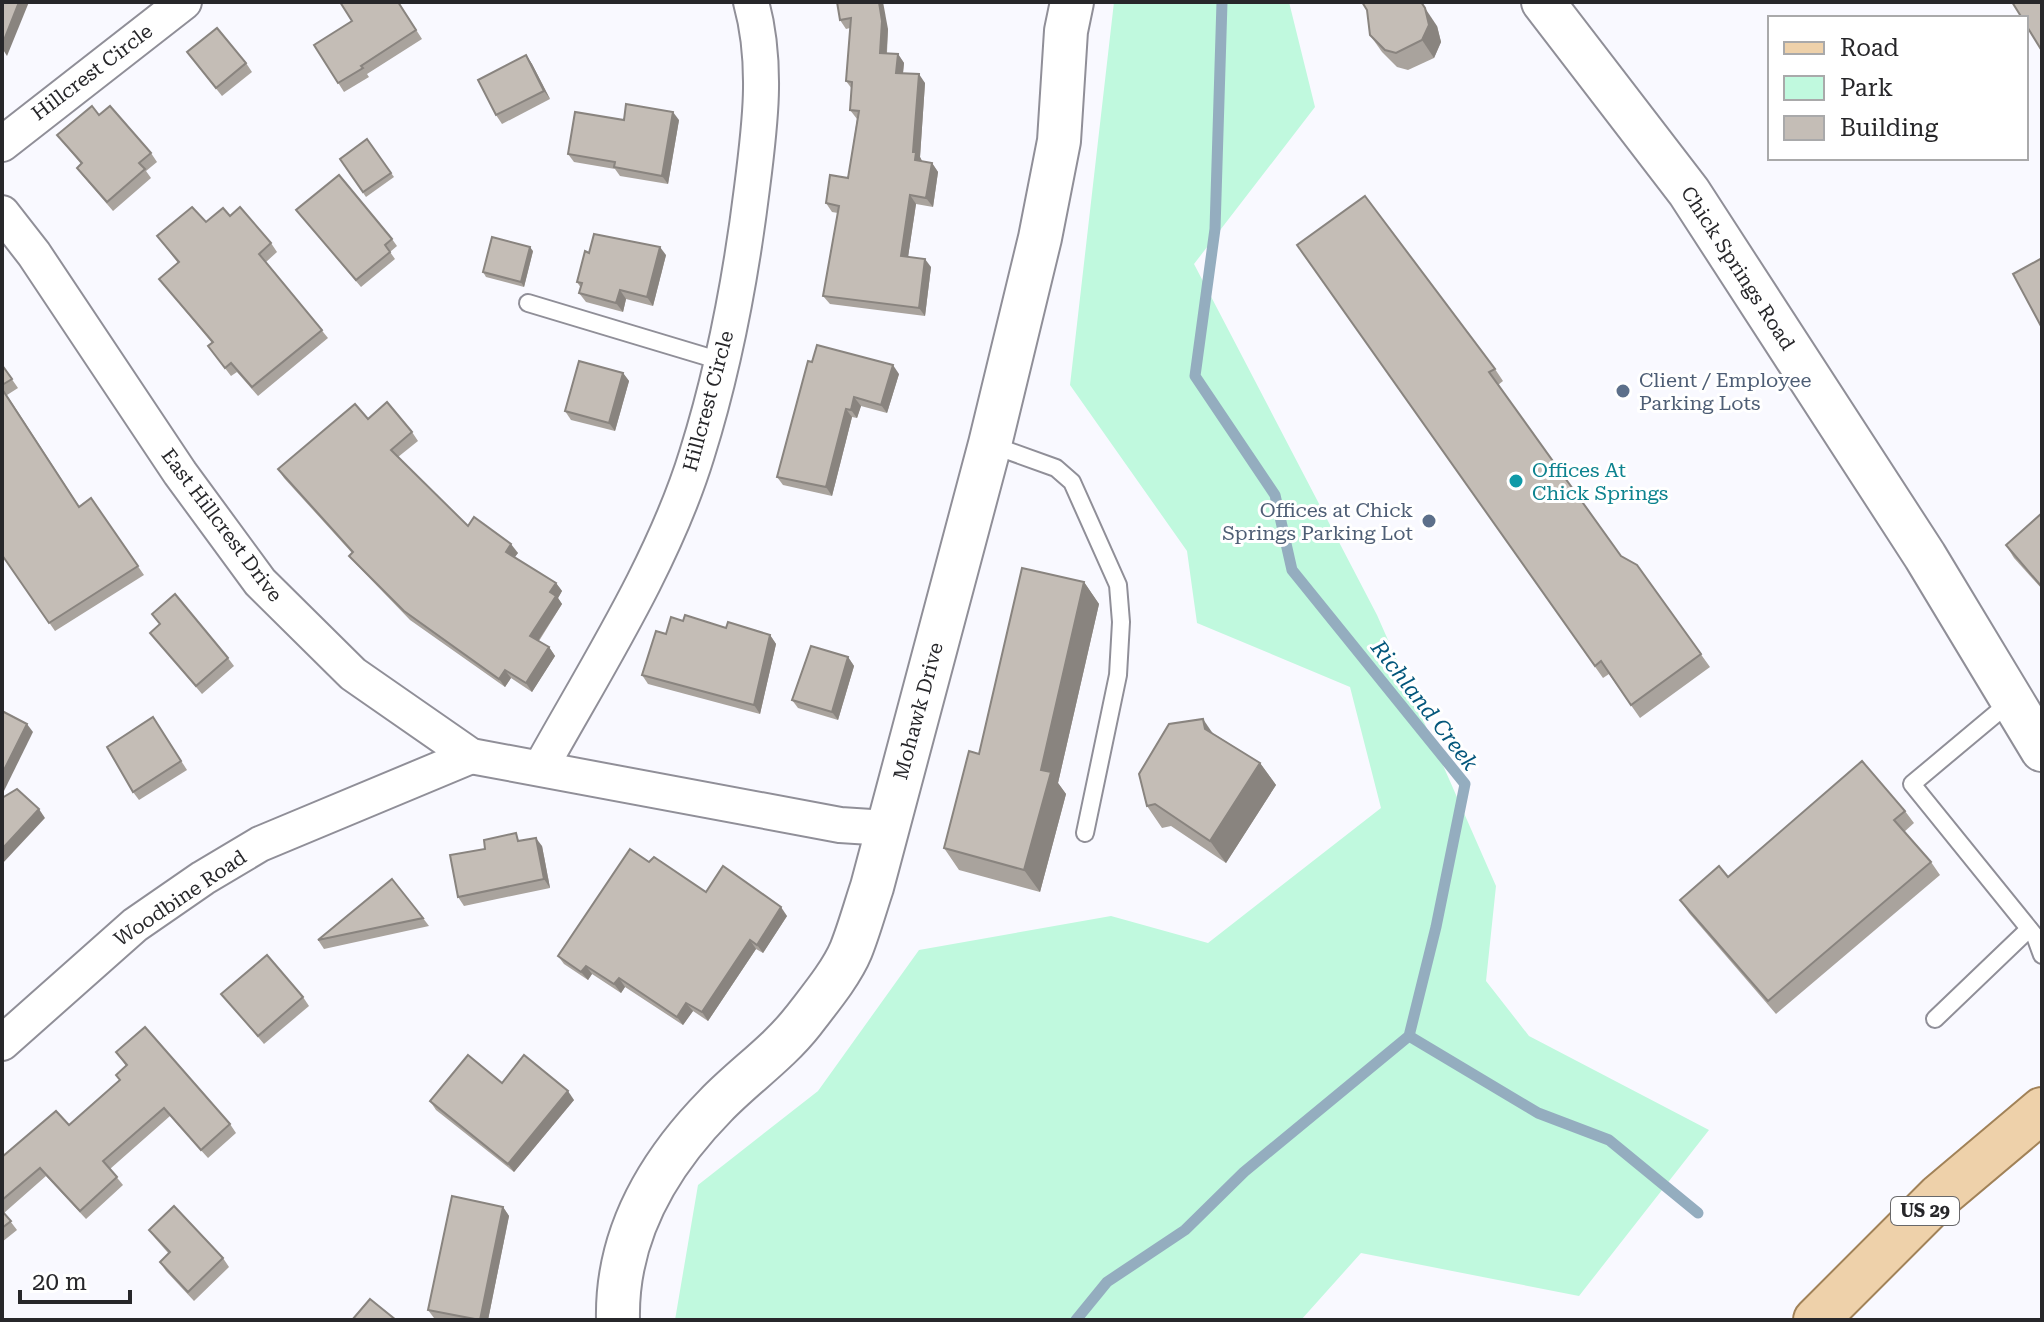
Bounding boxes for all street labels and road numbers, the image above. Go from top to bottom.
street label: Hillcrest Circle [27,19,157,125]
street label: Chick Springs Road [1676,182,1800,355]
street label: Hillcrest Circle [678,328,738,474]
street label: East Hillcrest Drive [157,444,287,606]
street label: Mohawk Drive [888,640,948,782]
street label: Woodbine Road [109,845,251,951]
road number: US 29 [1891,1197,1959,1225]

